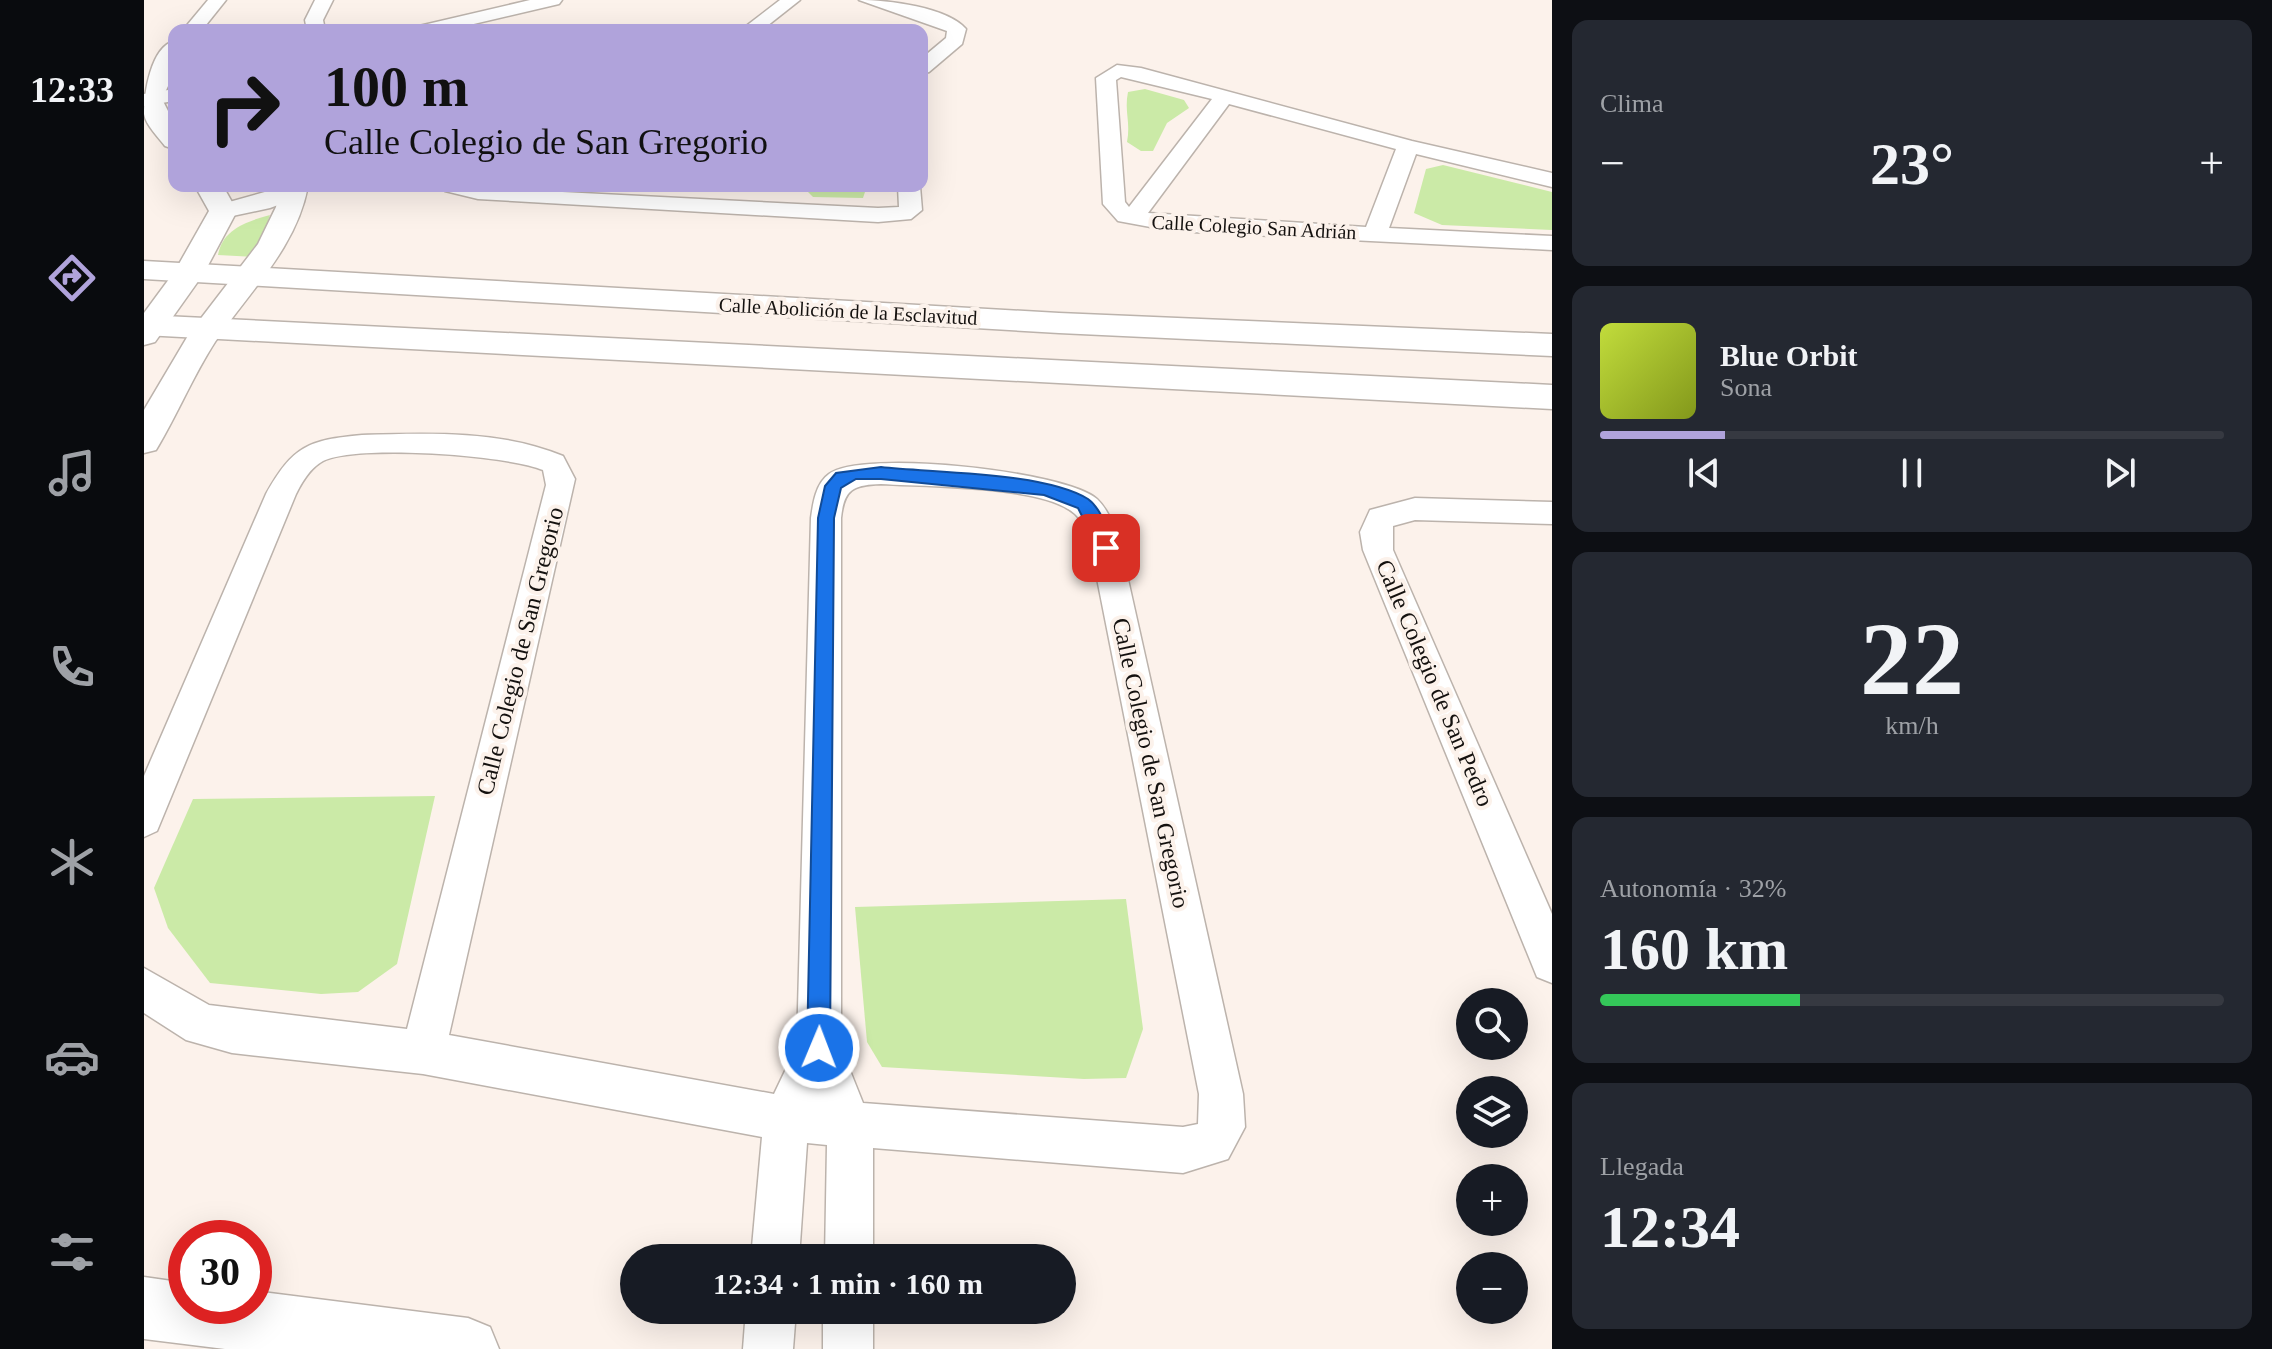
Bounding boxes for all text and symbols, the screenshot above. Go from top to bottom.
icon: right [192,56,296,160]
text: 100 m [324,56,469,118]
text: 12:33 [30,70,114,110]
text: Clima [1600,89,1664,118]
text: Calle Colegio de San Gregorio [324,122,768,162]
text: 23° [1870,131,1954,197]
text: − [1600,139,1625,188]
text: + [2199,139,2224,188]
street label: Calle Colegio San Adrián [1151,211,1357,244]
icon: directions [44,250,100,306]
street label: Calle Abolición de la Esclavitud [718,293,978,329]
text: Blue Orbit [1720,339,1858,372]
text: Sona [1720,373,1772,402]
icon: music [44,445,100,501]
icon: previous [1682,451,1726,495]
icon: pause [1890,451,1934,495]
icon: next [2098,451,2142,495]
street label: Calle Colegio de San Gregorio [472,504,568,798]
pin [1072,514,1140,582]
icon: arrive [1084,526,1128,570]
street label: Calle Colegio de San Pedro [1371,556,1499,810]
text: 22 [1860,601,1964,716]
street label: Calle Colegio de San Gregorio [1108,616,1194,910]
icon: phone [44,639,100,695]
text: km/h [1885,711,1939,740]
icon: climate [44,834,100,890]
text: Autonomía · 32% [1600,874,1786,903]
text: 160 km [1600,916,1788,982]
map controls [1456,988,1528,1324]
button: search [1456,988,1528,1060]
position arrow [777,1006,861,1090]
icon: car [44,1029,100,1085]
button: layers [1456,1076,1528,1148]
text: Llegada [1600,1152,1684,1181]
button: + [1456,1164,1528,1236]
text: 12:34 [1600,1194,1740,1260]
speed limit sign: 30 [168,1220,272,1324]
icon: filters [44,1224,100,1280]
button: − [1456,1252,1528,1324]
text: 12:34 · 1 min · 160 m [713,1267,983,1300]

